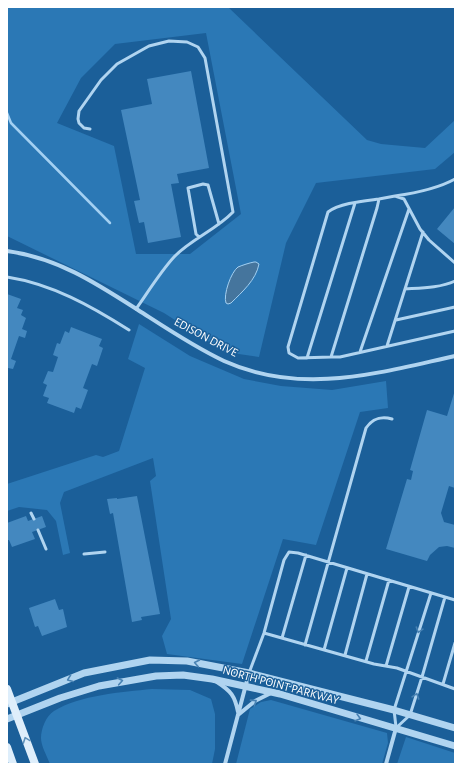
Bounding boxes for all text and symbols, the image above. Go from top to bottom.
street label: EDISON DRIVE [172,315,240,359]
one-way arrow [415,626,424,633]
one-way arrow [194,659,200,668]
street label: NORTH POINT PARKWAY [222,664,341,706]
one-way arrow [66,674,73,682]
one-way arrow [117,678,124,686]
one-way arrow [411,693,420,700]
one-way arrow [250,699,257,706]
one-way arrow [354,713,361,722]
one-way arrow [22,736,31,743]

